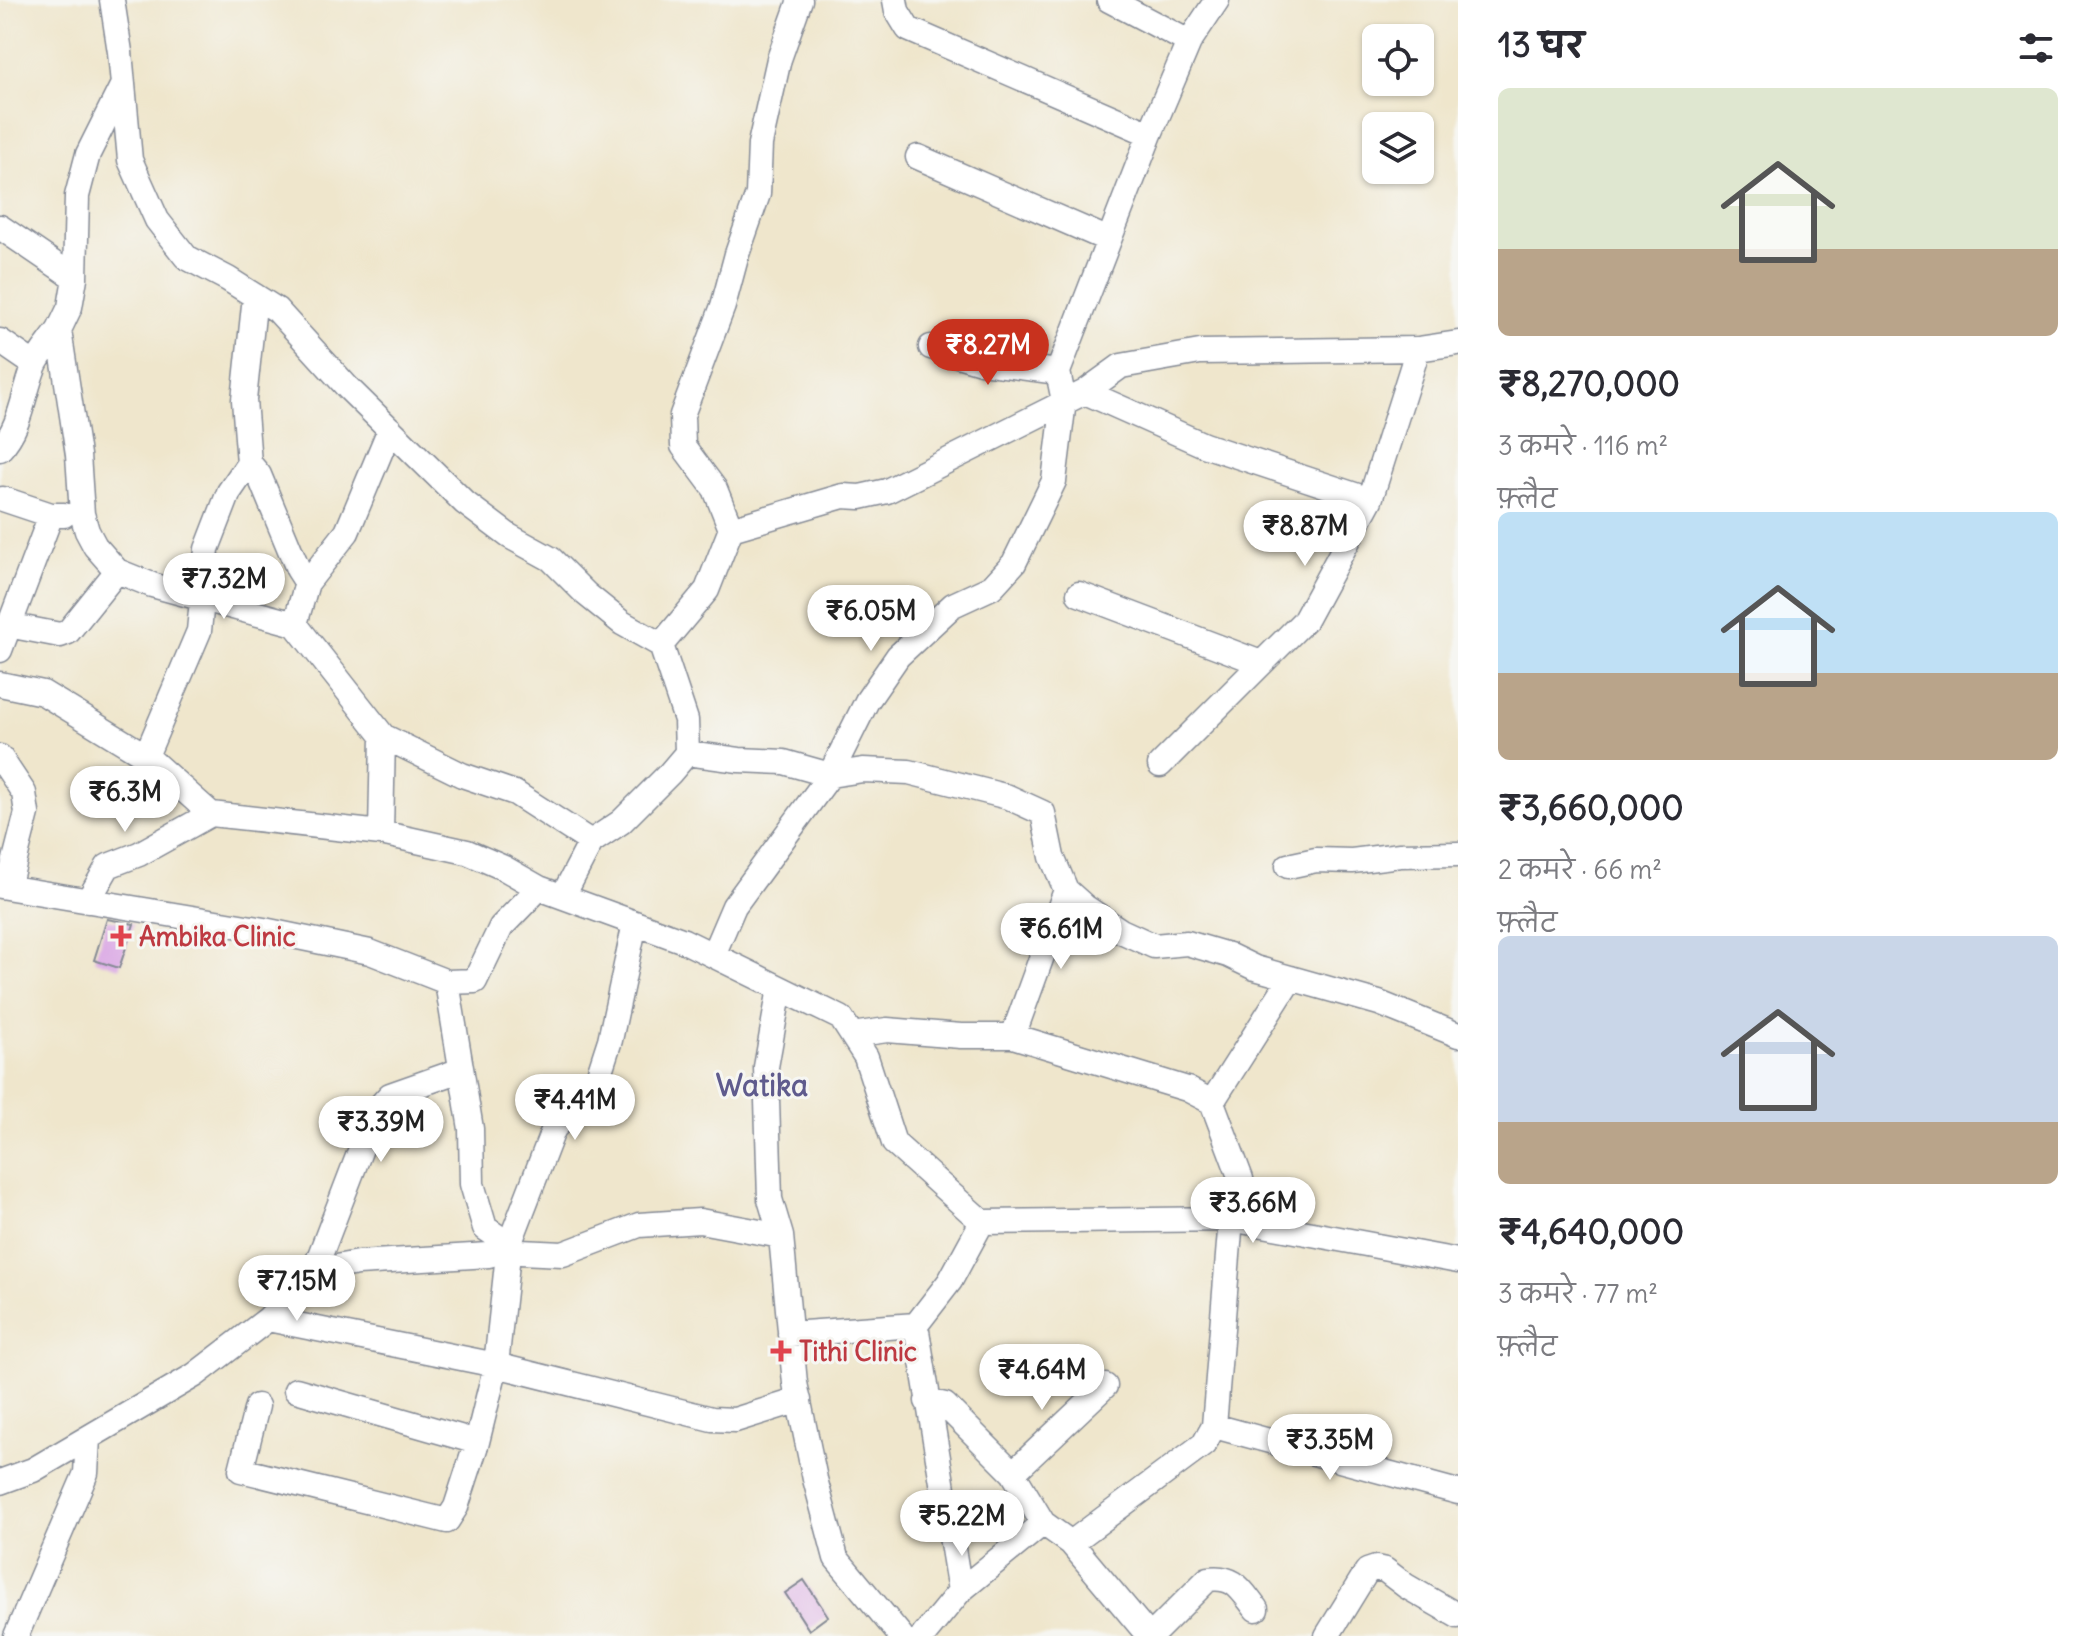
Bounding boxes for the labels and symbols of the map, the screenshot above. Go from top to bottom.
pin: ₹8.27M [923,319,1053,387]
pin: ₹8.87M [1240,500,1370,568]
pin: ₹7.32M [159,553,289,621]
pin: ₹6.05M [806,585,936,653]
pin: ₹6.3M [69,766,181,834]
pin: ₹6.61M [996,903,1126,971]
place label: Ambika Clinic [139,920,296,953]
marker: Ambika Clinic [110,925,132,947]
district label: Watika [716,1066,808,1104]
pin: ₹4.41M [510,1074,640,1142]
pin: ₹3.39M [316,1096,446,1164]
pin: ₹3.66M [1188,1177,1318,1245]
pin: ₹7.15M [232,1255,362,1323]
place label: Tithi Clinic [799,1335,917,1368]
marker: Tithi Clinic [770,1340,792,1362]
pin: ₹4.64M [977,1344,1107,1412]
pin: ₹3.35M [1265,1414,1395,1482]
pin: ₹5.22M [897,1490,1027,1558]

